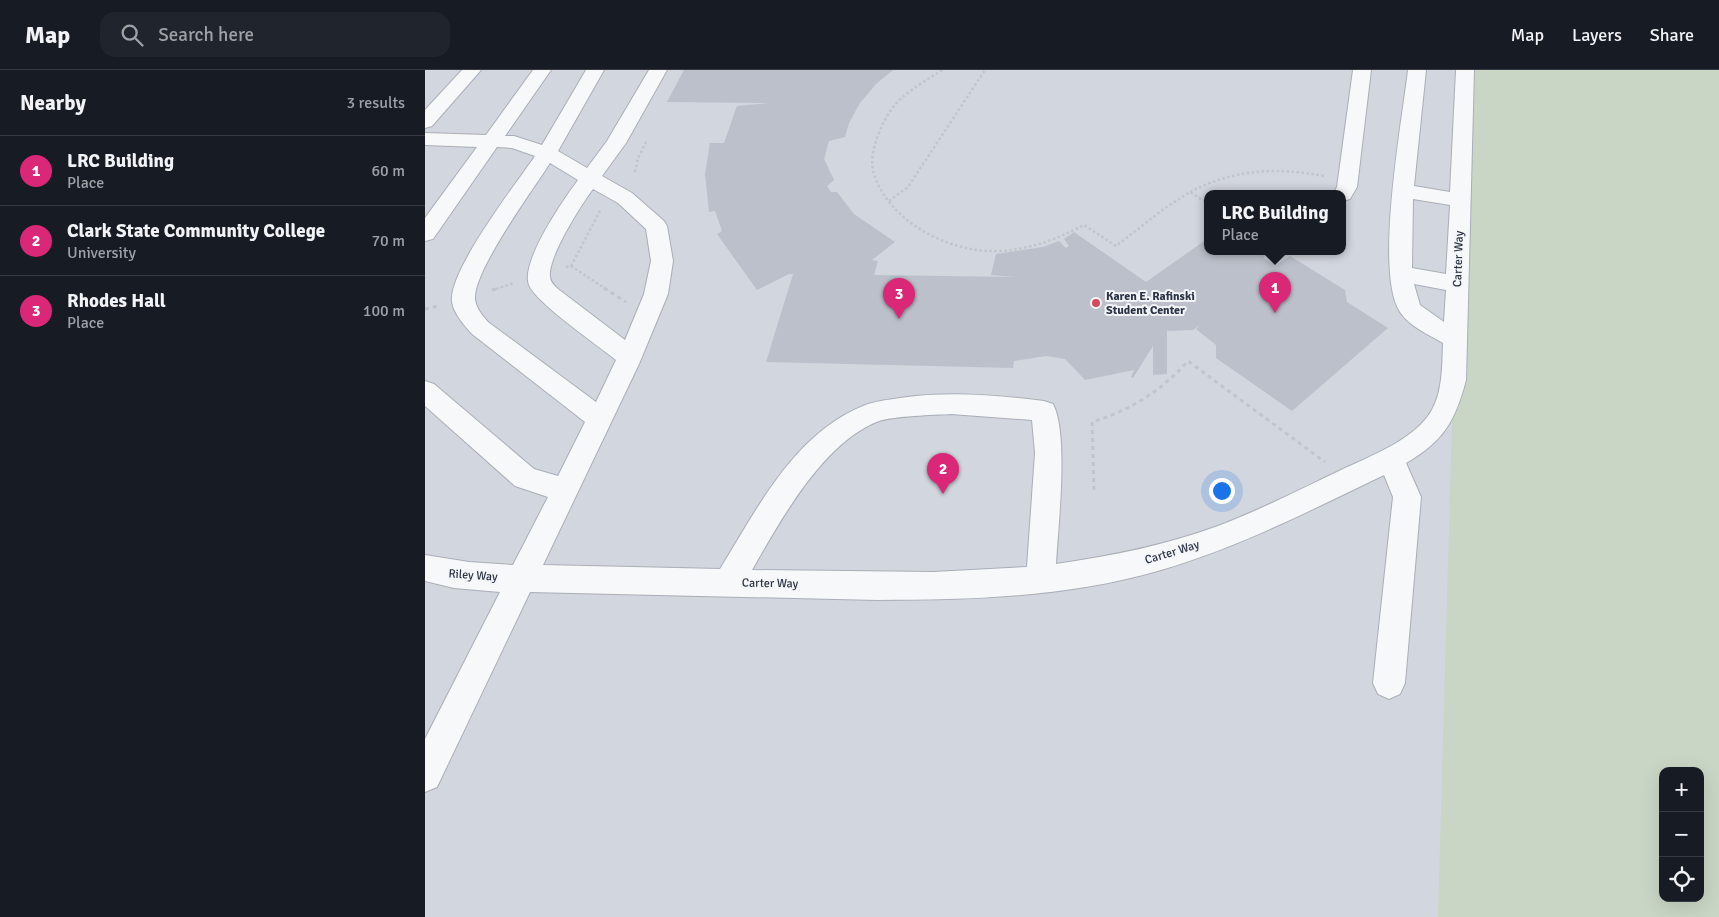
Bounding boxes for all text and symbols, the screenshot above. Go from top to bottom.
search box [100,12,450,57]
text: Map [25,20,70,50]
icon: search [118,21,146,49]
text: Search here [158,23,254,47]
text: Map [1511,24,1544,46]
text: Layers [1572,24,1622,46]
text: Share [1650,24,1694,46]
text: Nearby [20,90,86,116]
text: 3 results [346,93,405,113]
text: LRC Building [67,149,174,173]
text: 1 [32,161,40,181]
text: 60 m [371,161,405,181]
text: Place [67,173,104,193]
popup [1204,190,1346,255]
text: LRC Building [1221,201,1329,225]
text: Clark State Community College [67,219,325,243]
text: Place [1221,225,1259,245]
street label: Carter Way [1450,230,1467,287]
text: 2 [32,231,40,251]
text: 70 m [371,231,405,251]
text: University [67,243,136,263]
pin: 1 [1259,272,1291,313]
pin: 3 [883,278,915,319]
text: Rhodes Hall [67,289,166,313]
place label: Karen E. Rafinski Student Center [1106,289,1195,318]
marker: Karen E. Rafinski Student Center [1090,297,1102,309]
text: 3 [32,301,40,321]
text: 100 m [363,301,405,321]
text: Place [67,313,104,333]
pin: 2 [927,453,959,494]
your location [1209,478,1235,504]
street label: Carter Way [1143,537,1202,568]
street label: Riley Way [448,566,498,585]
street label: Carter Way [742,576,799,591]
map controls [1659,767,1704,902]
button: + [1659,767,1704,812]
button: − [1659,812,1704,857]
button: locate [1659,857,1704,902]

